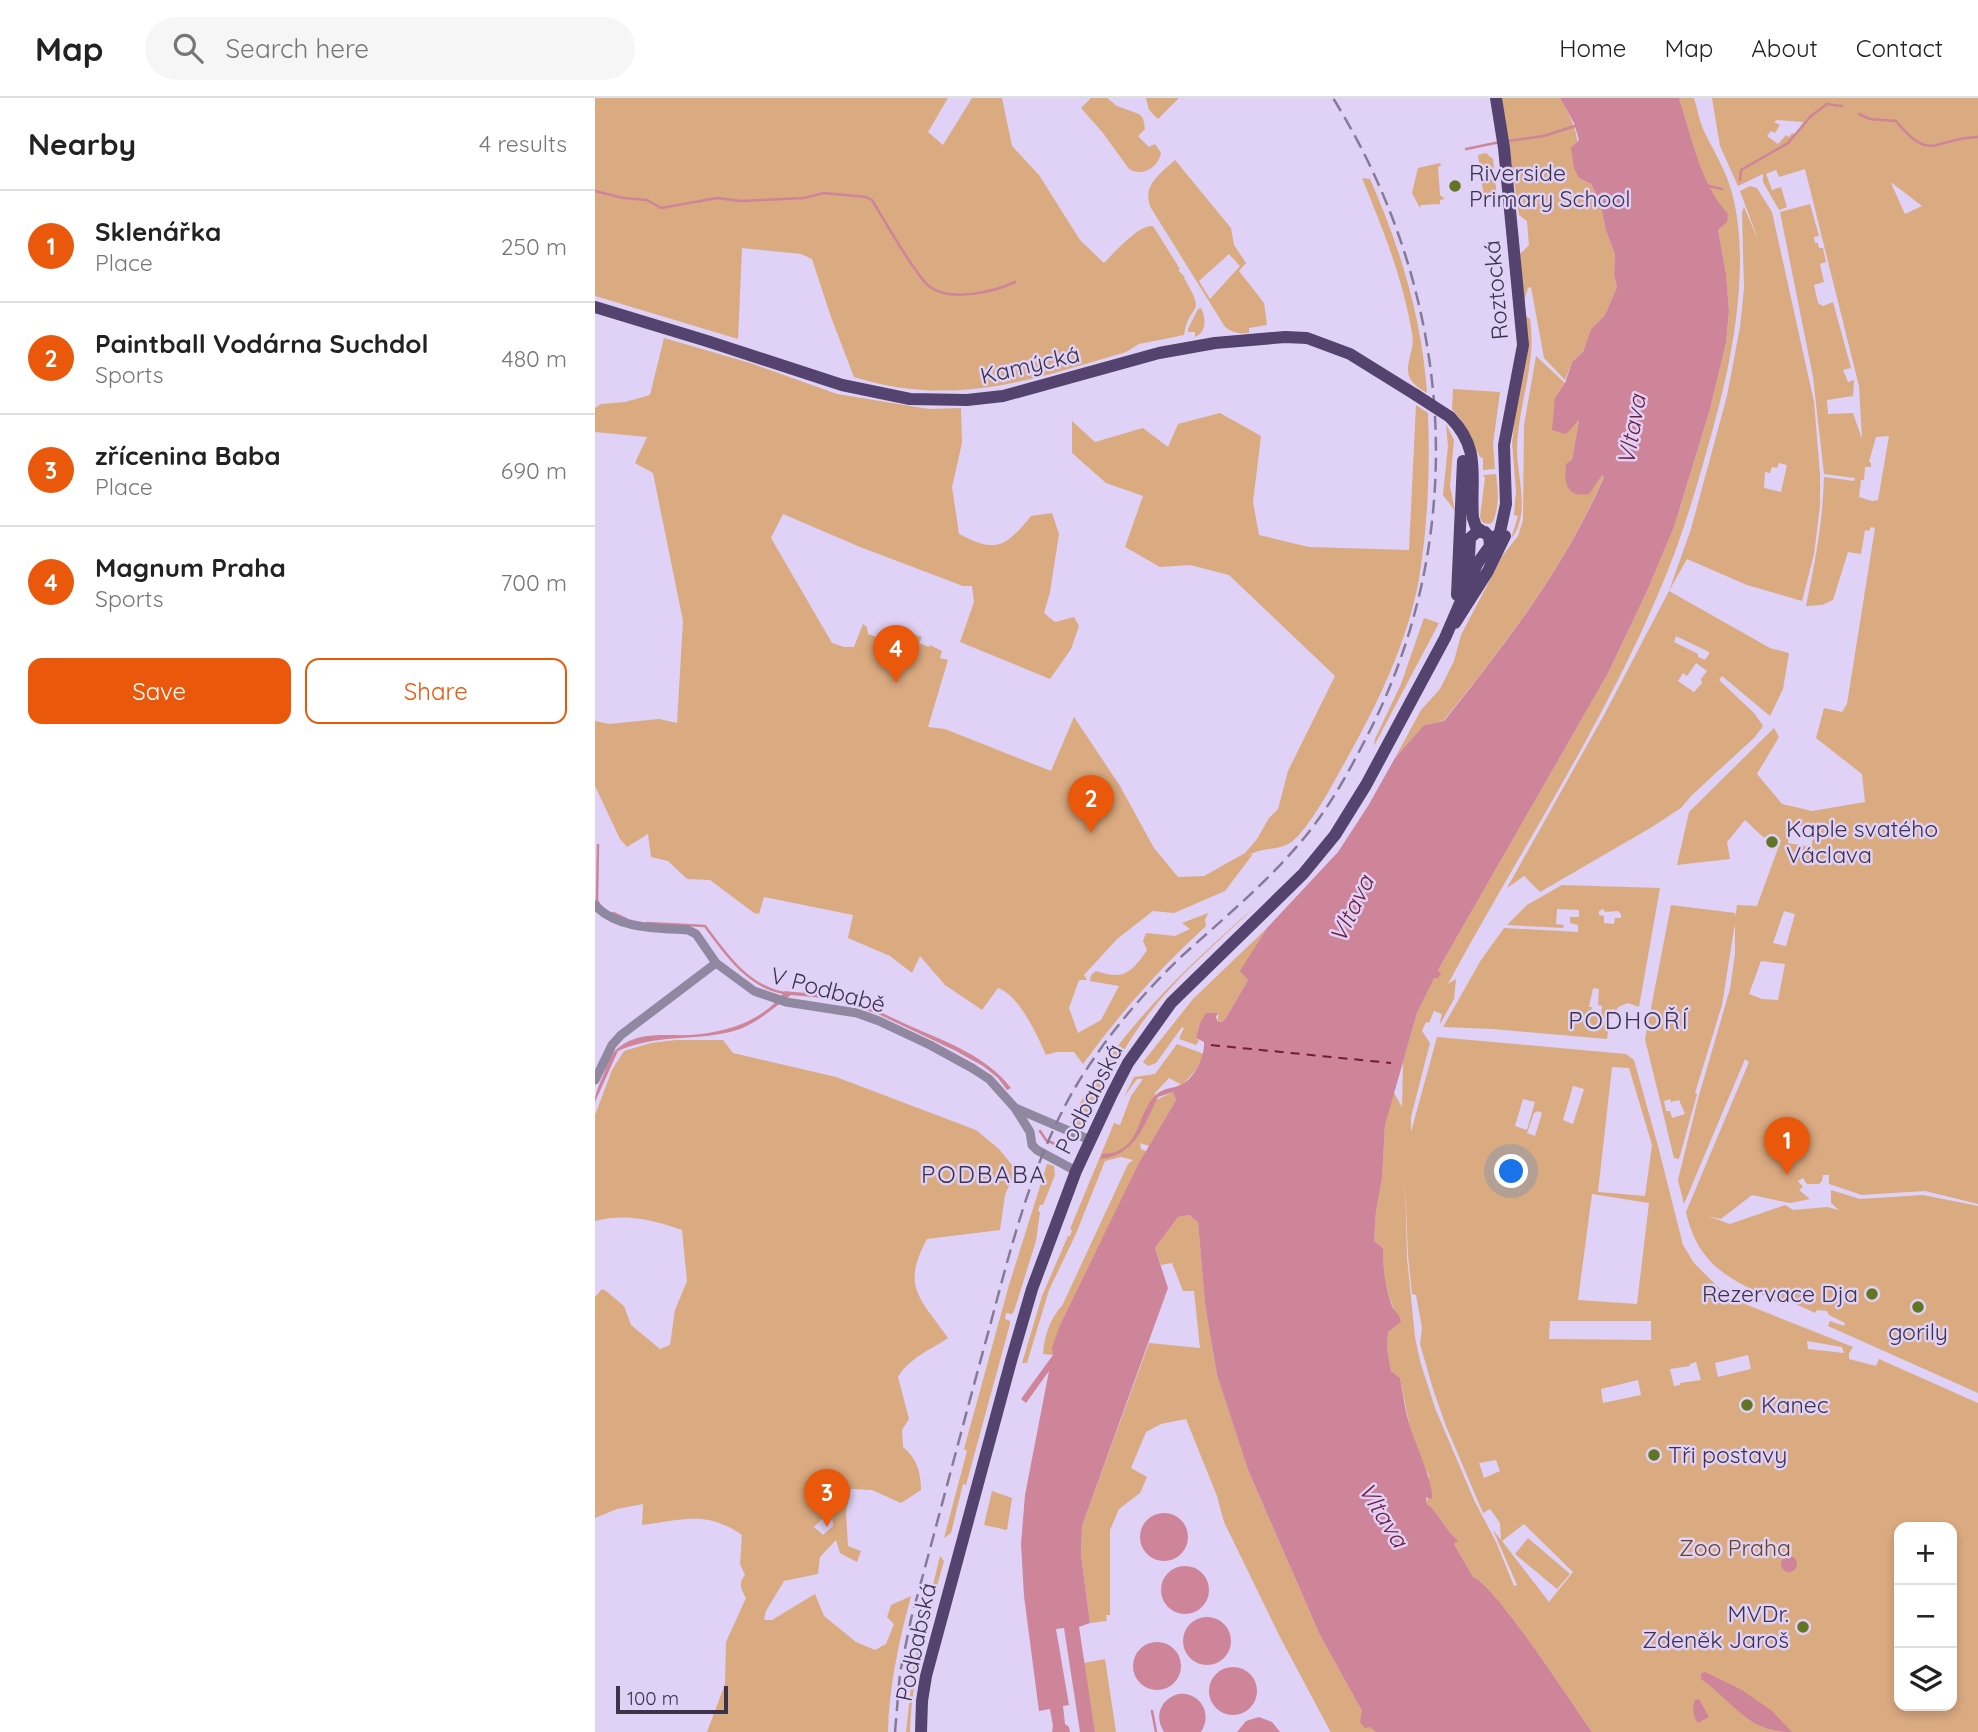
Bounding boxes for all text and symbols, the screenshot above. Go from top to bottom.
search box [145,17,635,80]
text: Map [35,28,103,69]
icon: search [169,29,207,67]
text: Search here [225,32,369,65]
text: Home [1559,33,1626,63]
text: Map [1664,33,1713,63]
text: About [1751,33,1818,63]
text: Contact [1856,33,1943,63]
text: Nearby [28,125,136,163]
text: 4 results [479,129,567,158]
place label: Riverside Primary School [1469,158,1631,213]
marker: Riverside Primary School [1447,178,1463,194]
text: Sklenářka [95,215,221,248]
text: 1 [47,232,55,261]
text: 250 m [501,232,567,261]
street label: Roztocká [1477,239,1514,341]
text: Place [95,248,153,277]
text: Paintball Vodárna Suchdol [95,327,429,360]
street label: Kamýcká [977,339,1083,390]
text: 2 [44,344,58,373]
text: 480 m [502,344,567,373]
text: Sports [95,360,164,389]
water label: Vltava [1610,391,1652,467]
text: zřícenina Baba [95,439,281,472]
text: 3 [45,456,57,485]
text: 690 m [501,456,567,485]
text: Place [95,472,153,501]
text: Magnum Praha [95,551,286,584]
text: 4 [44,568,58,597]
text: 700 m [501,568,567,597]
text: Sports [95,584,164,613]
pin: 4 [873,625,919,683]
button: Save [28,658,291,724]
button: Share [305,658,567,724]
pin: 2 [1068,775,1114,833]
place label: Kaple svatého Václava [1786,814,1938,869]
marker: Kaple svatého Václava [1764,834,1780,850]
water label: Vltava [1322,869,1381,947]
street label: V Podbabě [768,960,889,1019]
district label: PODHOŘÍ [1568,1005,1690,1035]
street label: Podbabská [1048,1039,1129,1159]
pin: 1 [1764,1117,1810,1175]
your location [1494,1154,1528,1188]
district label: PODBABA [921,1159,1047,1189]
place label: Rezervace Dja [1702,1279,1858,1308]
marker: Rezervace Dja [1864,1286,1880,1302]
marker: gorily [1910,1299,1926,1315]
place label: gorily [1888,1317,1948,1346]
place label: Kanec [1761,1390,1829,1419]
marker: Kanec [1739,1397,1755,1413]
place label: Tři postavy [1668,1440,1787,1469]
marker: Tři postavy [1646,1447,1662,1463]
pin: 3 [804,1469,850,1527]
water label: Vltava [1352,1476,1416,1554]
map controls [1894,1522,1957,1711]
button: + [1894,1522,1957,1585]
park label: Zoo Praha [1679,1533,1791,1562]
street label: Podbabská [889,1580,942,1704]
button: − [1894,1585,1957,1648]
place label: MVDr. Zdeněk Jaroš [1642,1599,1789,1654]
marker: MVDr. Zdeněk Jaroš [1795,1619,1811,1635]
button: layers [1894,1648,1957,1711]
scale bar [616,1683,728,1715]
text: 100 m [627,1686,679,1710]

